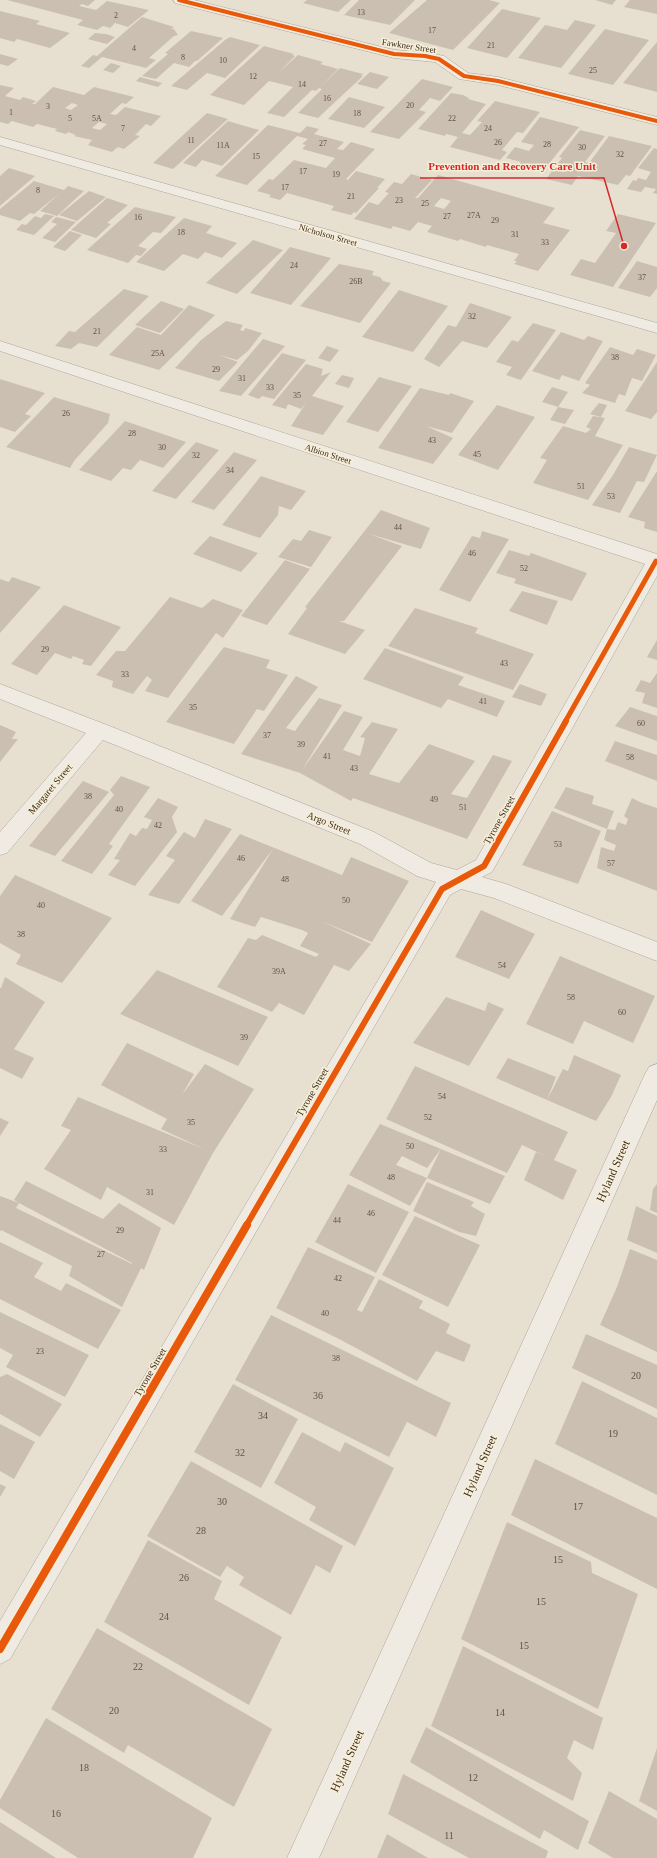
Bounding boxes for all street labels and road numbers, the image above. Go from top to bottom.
street label: Fawkner Street [381,37,437,55]
street label: Nicholson Street [298,222,359,248]
street label: Albion Street [304,442,353,466]
street label: Margaret Street [26,761,74,816]
street label: Tyrone Street [481,794,517,846]
street label: Argo Street [306,809,353,837]
street label: Tyrone Street [294,1066,330,1118]
street label: Hyland Street [593,1137,633,1204]
street label: Tyrone Street [132,1346,168,1398]
street label: Hyland Street [460,1432,500,1499]
street label: Hyland Street [327,1727,367,1794]

